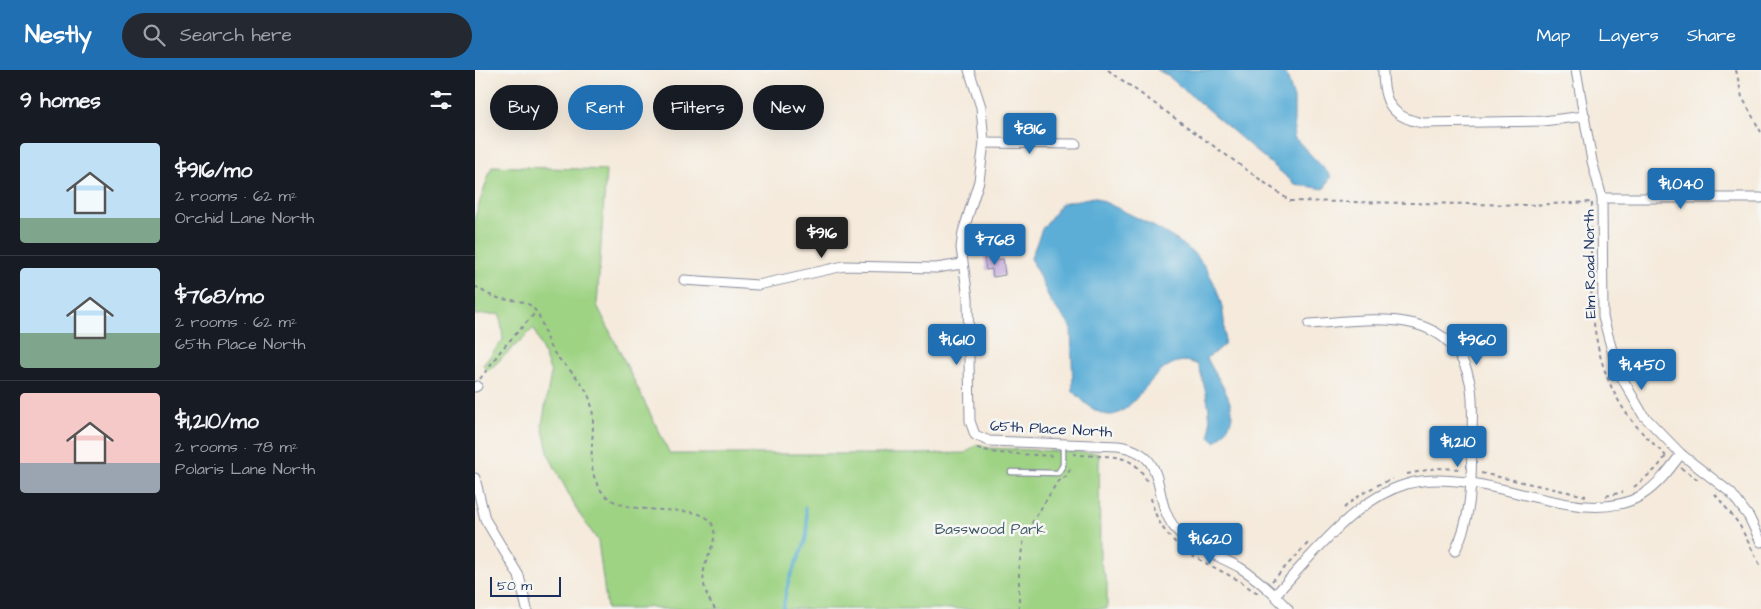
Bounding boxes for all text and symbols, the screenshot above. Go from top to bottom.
search box [122,13,472,58]
text: Nestly [25,18,92,52]
icon: search [140,21,168,49]
text: Search here [180,22,292,49]
text: Map [1536,23,1570,48]
text: Layers [1598,23,1659,48]
text: Share [1687,23,1736,48]
chip: Buy [490,85,558,130]
chip: Rent [568,85,643,130]
chip: Filters [653,85,743,130]
chip: New [753,85,824,130]
text: 9 homes [20,86,101,115]
icon: filters [427,86,455,114]
pin: $816 [1000,112,1060,155]
text: $816 [1014,118,1046,140]
text: $916/mo [175,156,252,185]
icon: home [60,163,120,223]
pin: $1,040 [1640,168,1722,210]
text: $1,040 [1659,173,1703,195]
text: 2 rooms · 62 m² [175,185,297,207]
text: Orchid Lane North [175,207,314,229]
street label: Elm Road North [1579,209,1601,319]
pin: $916 [792,216,852,259]
text: $916 [807,222,837,244]
pin: $768 [965,224,1025,266]
text: $768 [975,229,1015,251]
text: $768/mo [175,282,264,311]
icon: home [60,288,120,348]
text: 2 rooms · 62 m² [175,311,297,333]
pin: $1,610 [916,324,998,366]
pin: $960 [1447,324,1507,366]
text: $1,610 [939,329,975,351]
text: $960 [1458,329,1496,351]
text: 65th Place North [175,333,305,355]
pin: $1,450 [1601,348,1683,391]
text: $1,450 [1619,354,1665,376]
text: $1,210/mo [175,407,259,436]
icon: home [60,413,120,473]
street label: 65th Place North [989,415,1113,443]
pin: $1,210 [1417,426,1499,468]
text: $1,210 [1440,431,1476,453]
text: 2 rooms · 78 m² [175,436,298,458]
text: Polaris Lane North [175,458,315,480]
park label: Basswood Park [935,519,1045,540]
pin: $1,620 [1169,522,1251,565]
text: $1,620 [1188,528,1232,550]
scale bar [490,574,561,597]
text: 50 m [497,576,532,596]

